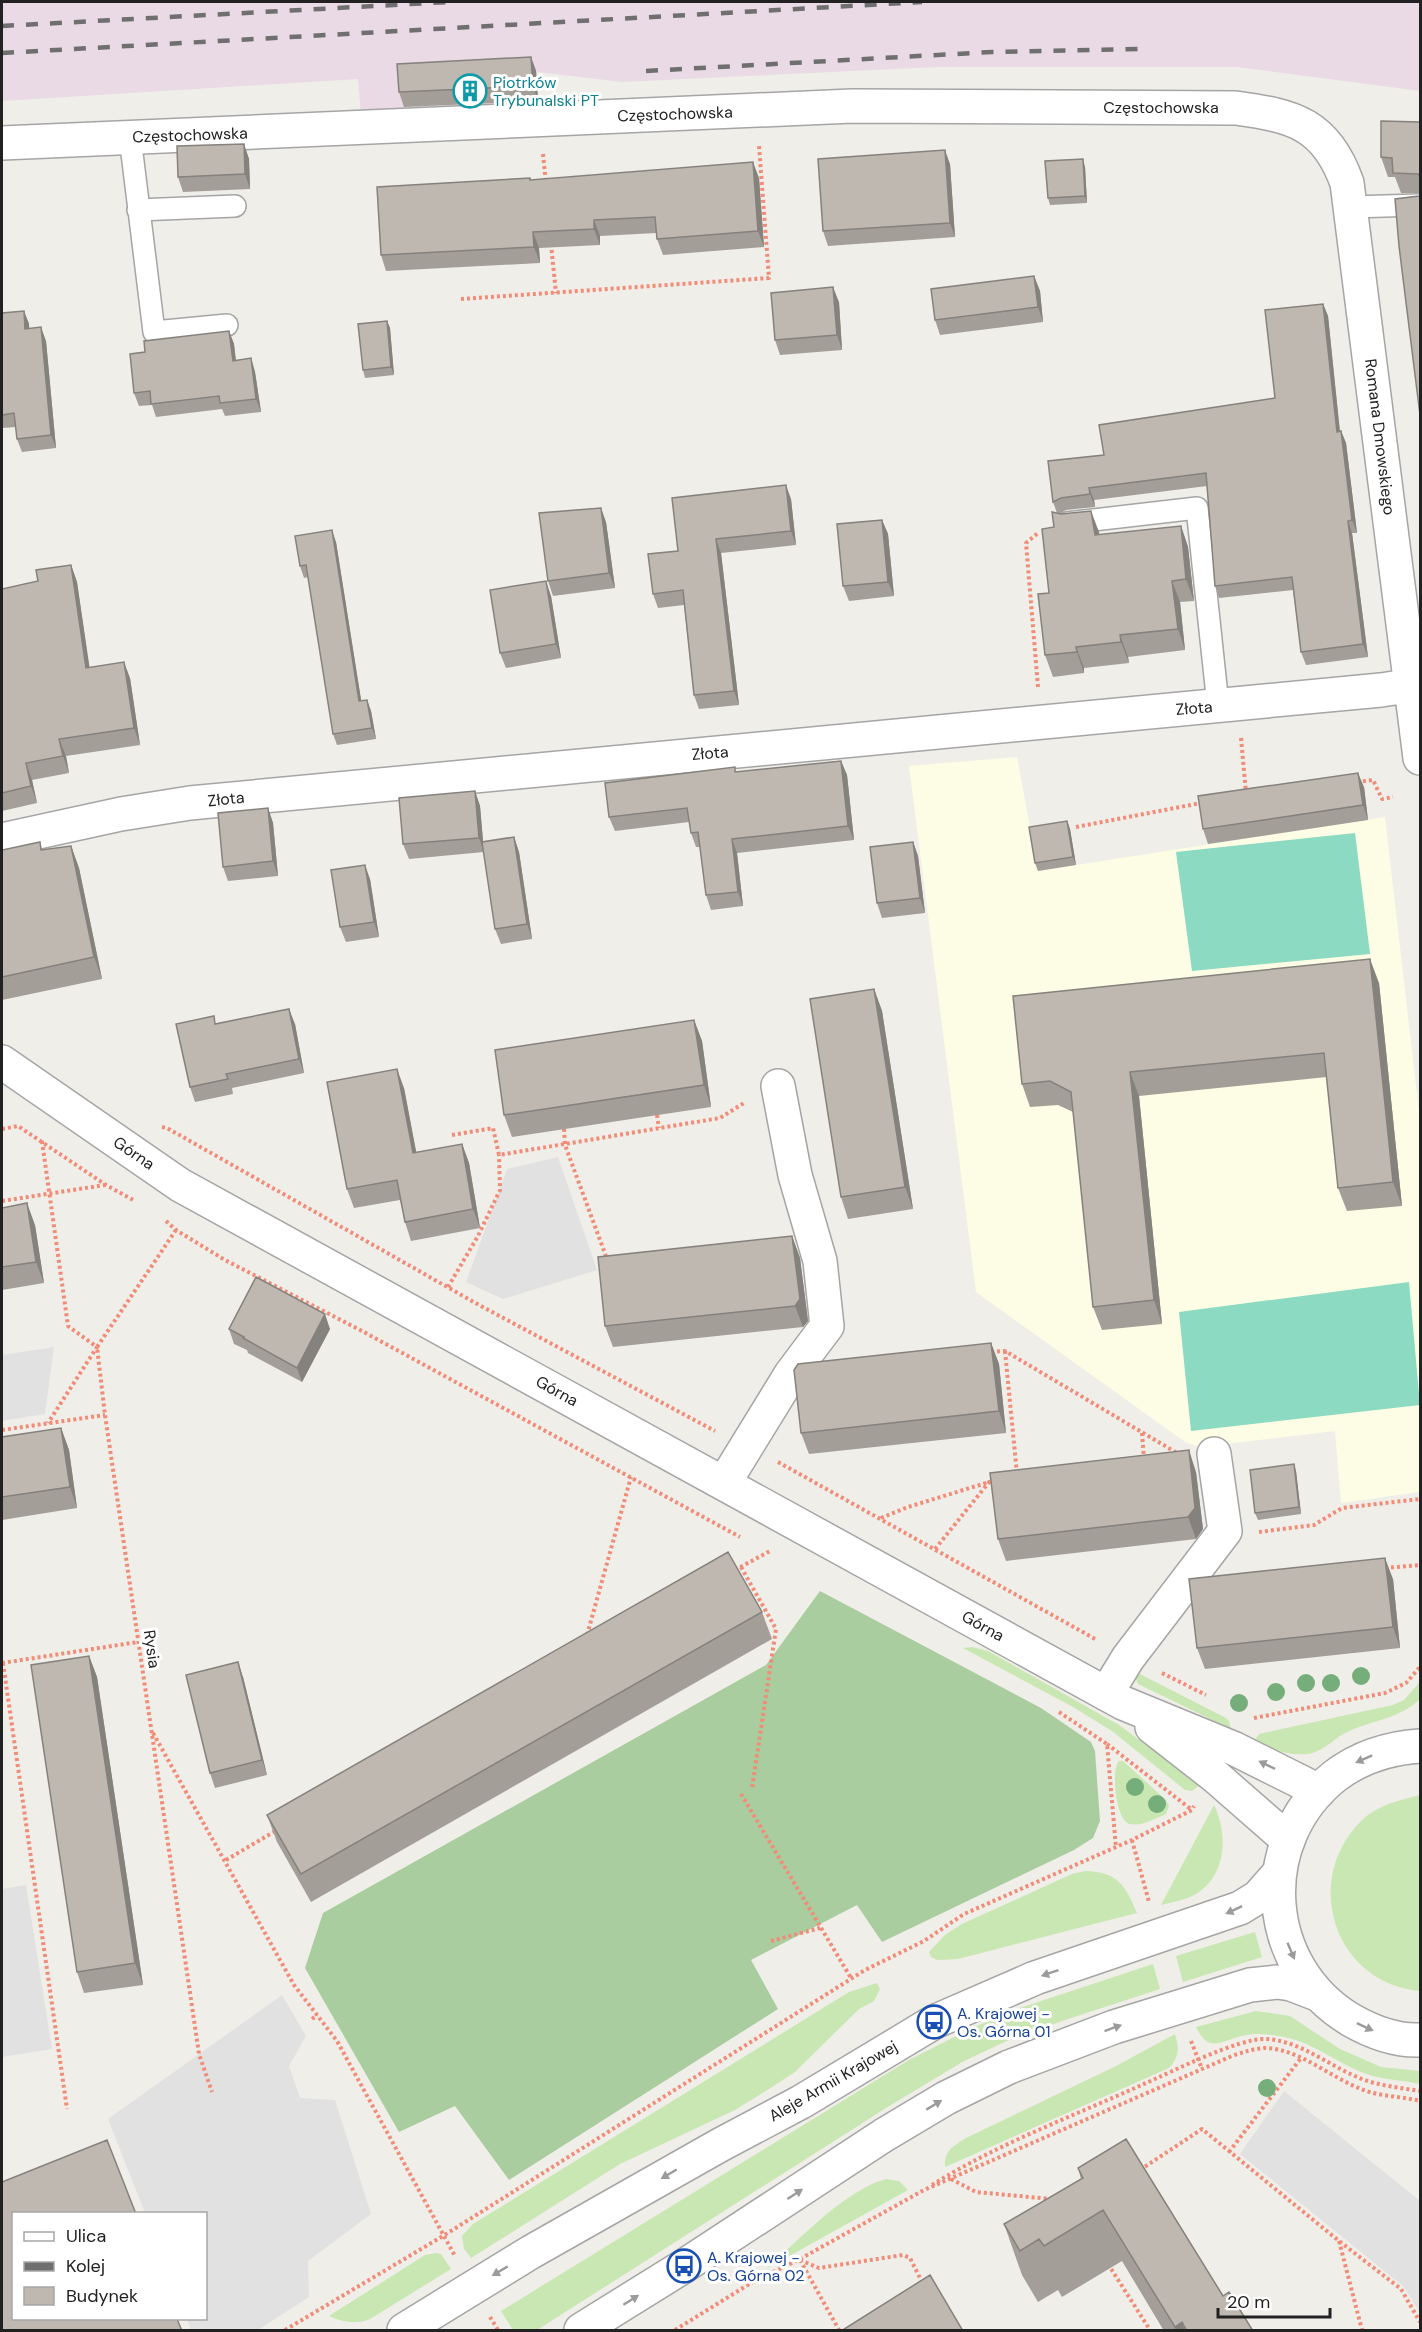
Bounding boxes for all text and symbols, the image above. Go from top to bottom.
place label: Piotrków Trybunalski PT [493,72,599,111]
building icon: Piotrków Trybunalski PT [452,73,488,109]
street label: Częstochowska [1103,97,1219,118]
street label: Częstochowska [617,101,733,127]
street label: Częstochowska [132,122,248,148]
street label: Romana Dmowskiego [1360,358,1400,516]
street label: Złota [1175,696,1213,720]
street label: Złota [691,741,729,765]
street label: Złota [207,787,245,811]
street label: Górna [109,1132,159,1174]
street label: Górna [532,1371,582,1411]
street label: Górna [958,1606,1008,1646]
street label: Rysia [139,1628,165,1670]
one-way arrow [1356,1755,1373,1764]
one-way arrow [1258,1760,1275,1769]
one-way arrow [1226,1905,1243,1914]
one-way arrow [1286,1942,1296,1960]
one-way arrow [1041,1969,1059,1978]
place label: A. Krajowej - Os. Górna 01 [957,2003,1050,2042]
bus stop icon: A. Krajowej - Os. Górna 01 [916,2004,952,2040]
one-way arrow [1104,2022,1122,2032]
one-way arrow [1356,2022,1373,2031]
street label: Aleje Armii Krajowej [765,2036,901,2126]
one-way arrow [926,2100,942,2111]
one-way arrow [661,2168,677,2179]
one-way arrow [787,2189,803,2200]
legend [12,2212,207,2320]
text: Ulica [66,2224,106,2248]
place label: A. Krajowej - Os. Górna 02 [707,2247,805,2286]
bus stop icon: A. Krajowej - Os. Górna 02 [666,2248,702,2284]
text: Kolej [66,2254,105,2278]
one-way arrow [492,2266,508,2277]
scale bar [1218,2281,1330,2319]
text: Budynek [66,2284,138,2308]
text: 20 m [1227,2290,1270,2314]
one-way arrow [623,2294,639,2305]

